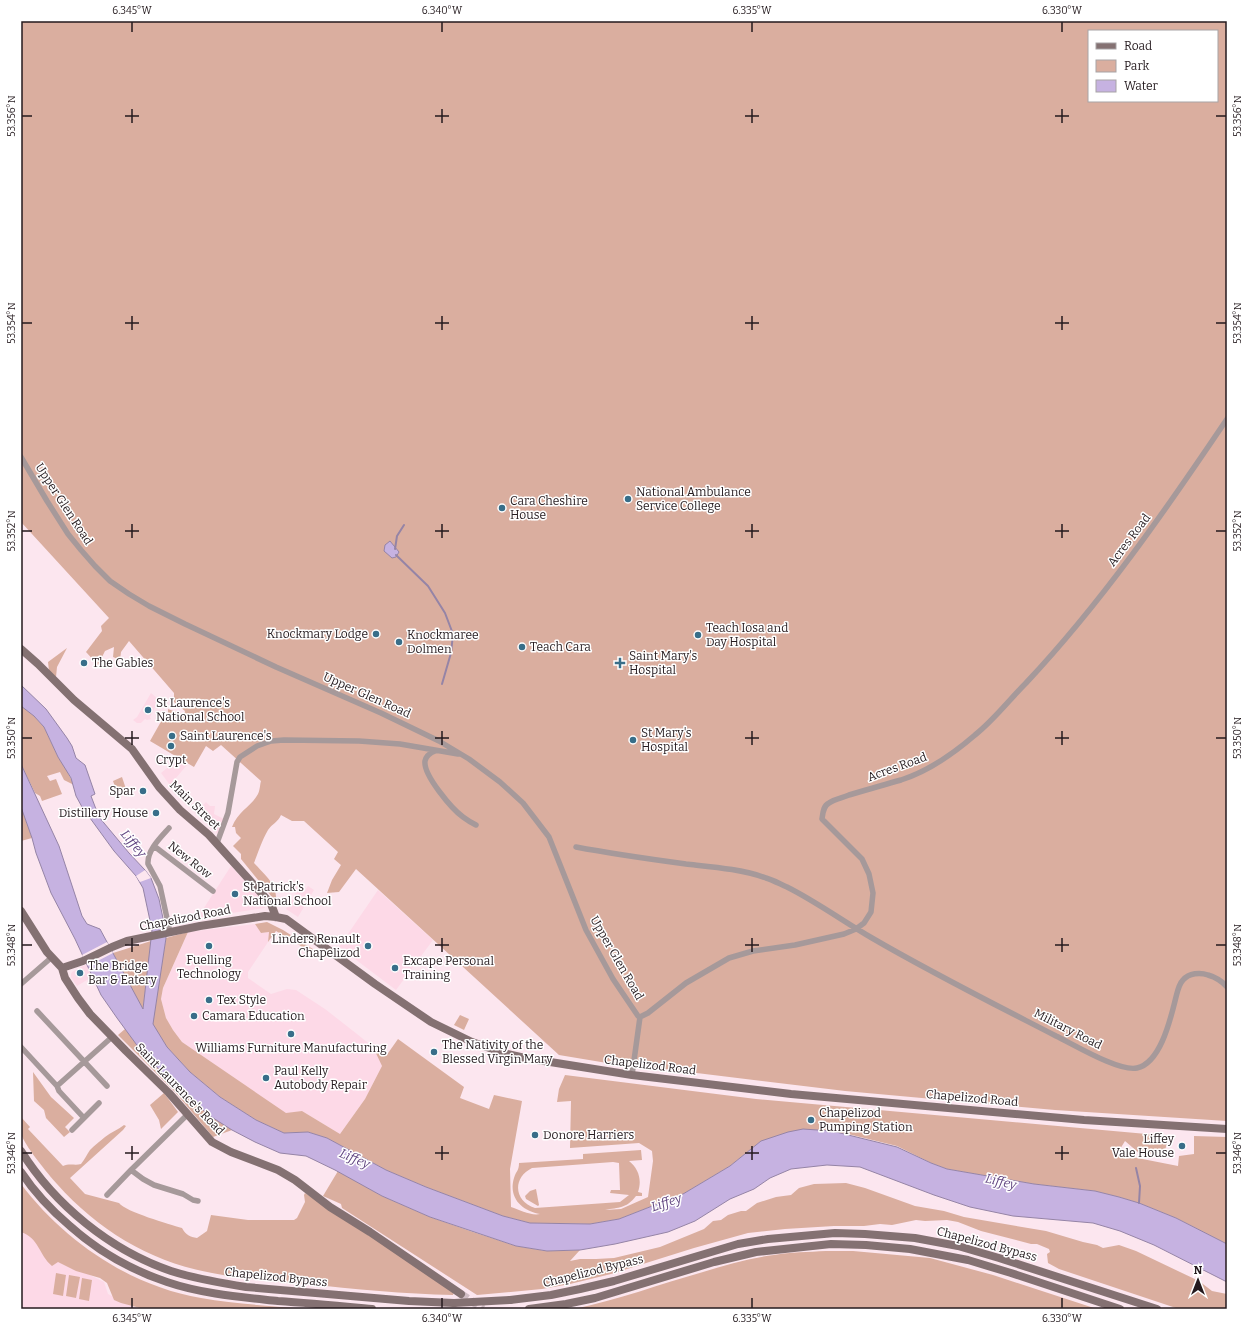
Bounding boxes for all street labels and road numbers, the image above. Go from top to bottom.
street label: Upper Glen Road [32,461,96,547]
street label: Acres Road [1105,511,1153,569]
street label: Upper Glen Road [321,669,413,721]
street label: Acres Road [865,750,929,784]
street label: Main Street [167,778,224,833]
street label: New Row [165,839,215,882]
street label: Chapelizod Road [138,902,232,934]
street label: Upper Glen Road [587,914,647,1002]
street label: Military Road [1032,1006,1104,1052]
street label: Saint Laurence's Road [133,1040,227,1138]
street label: Chapelizod Road [603,1052,697,1078]
street label: Chapelizod Road [925,1087,1019,1109]
street label: Chapelizod Bypass [935,1224,1039,1264]
street label: Chapelizod Bypass [541,1252,645,1290]
street label: Chapelizod Bypass [224,1265,328,1289]

